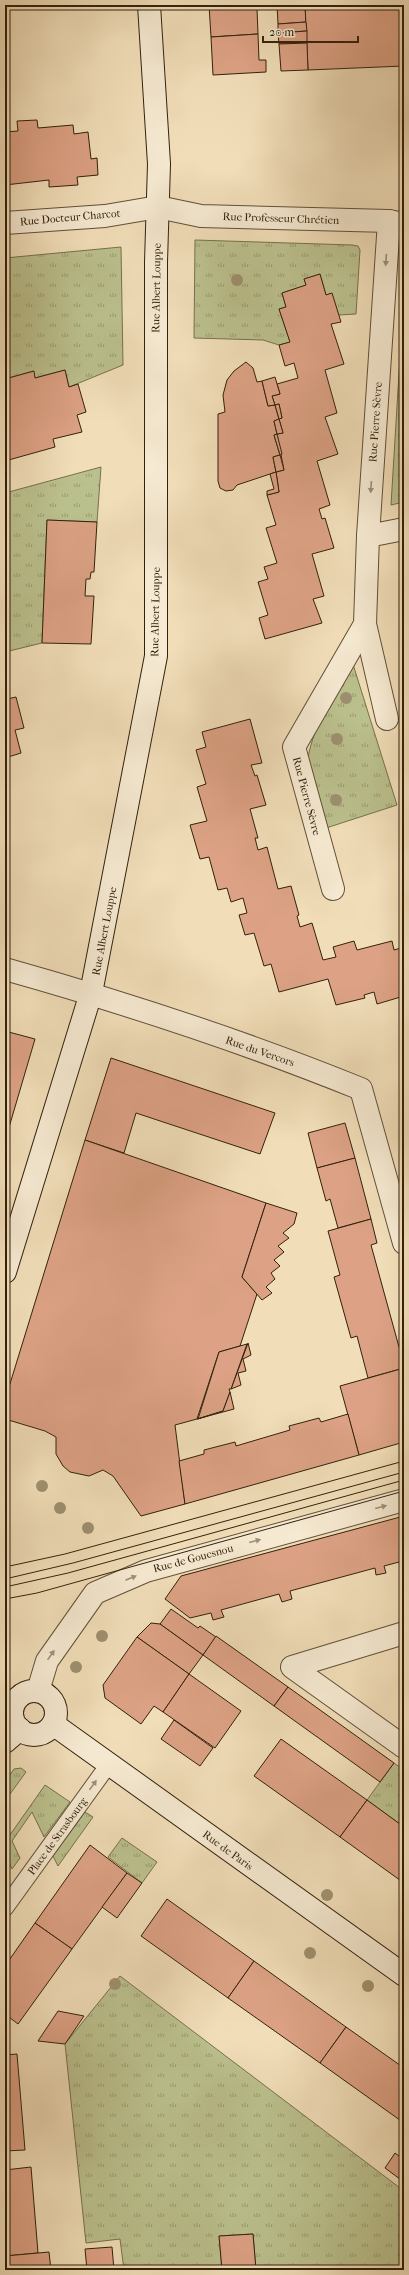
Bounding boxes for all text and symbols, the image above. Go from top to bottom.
scale bar [263,18,358,44]
text: 20 m [269,25,294,39]
street label: Rue Docteur Charcot [19,207,121,228]
street label: Rue Professeur Chrétien [222,210,340,227]
street label: Rue Albert Louppe [149,242,164,333]
one-way arrow [383,254,390,266]
street label: Rue Pierre Sèvre [366,381,385,463]
one-way arrow [368,481,375,493]
street label: Rue Albert Louppe [148,566,163,657]
street label: Rue Pierre Sèvre [290,755,323,837]
street label: Rue Albert Louppe [90,885,120,976]
street label: Rue du Vercors [224,1034,296,1069]
one-way arrow [374,1503,387,1509]
one-way arrow [250,1538,262,1544]
street label: Rue de Gouesnou [152,1541,235,1575]
one-way arrow [125,1574,137,1580]
one-way arrow [47,1650,55,1660]
one-way arrow [89,1780,97,1791]
street label: Place de Strasbourg [25,1795,90,1878]
street label: Rue de Paris [200,1828,255,1873]

